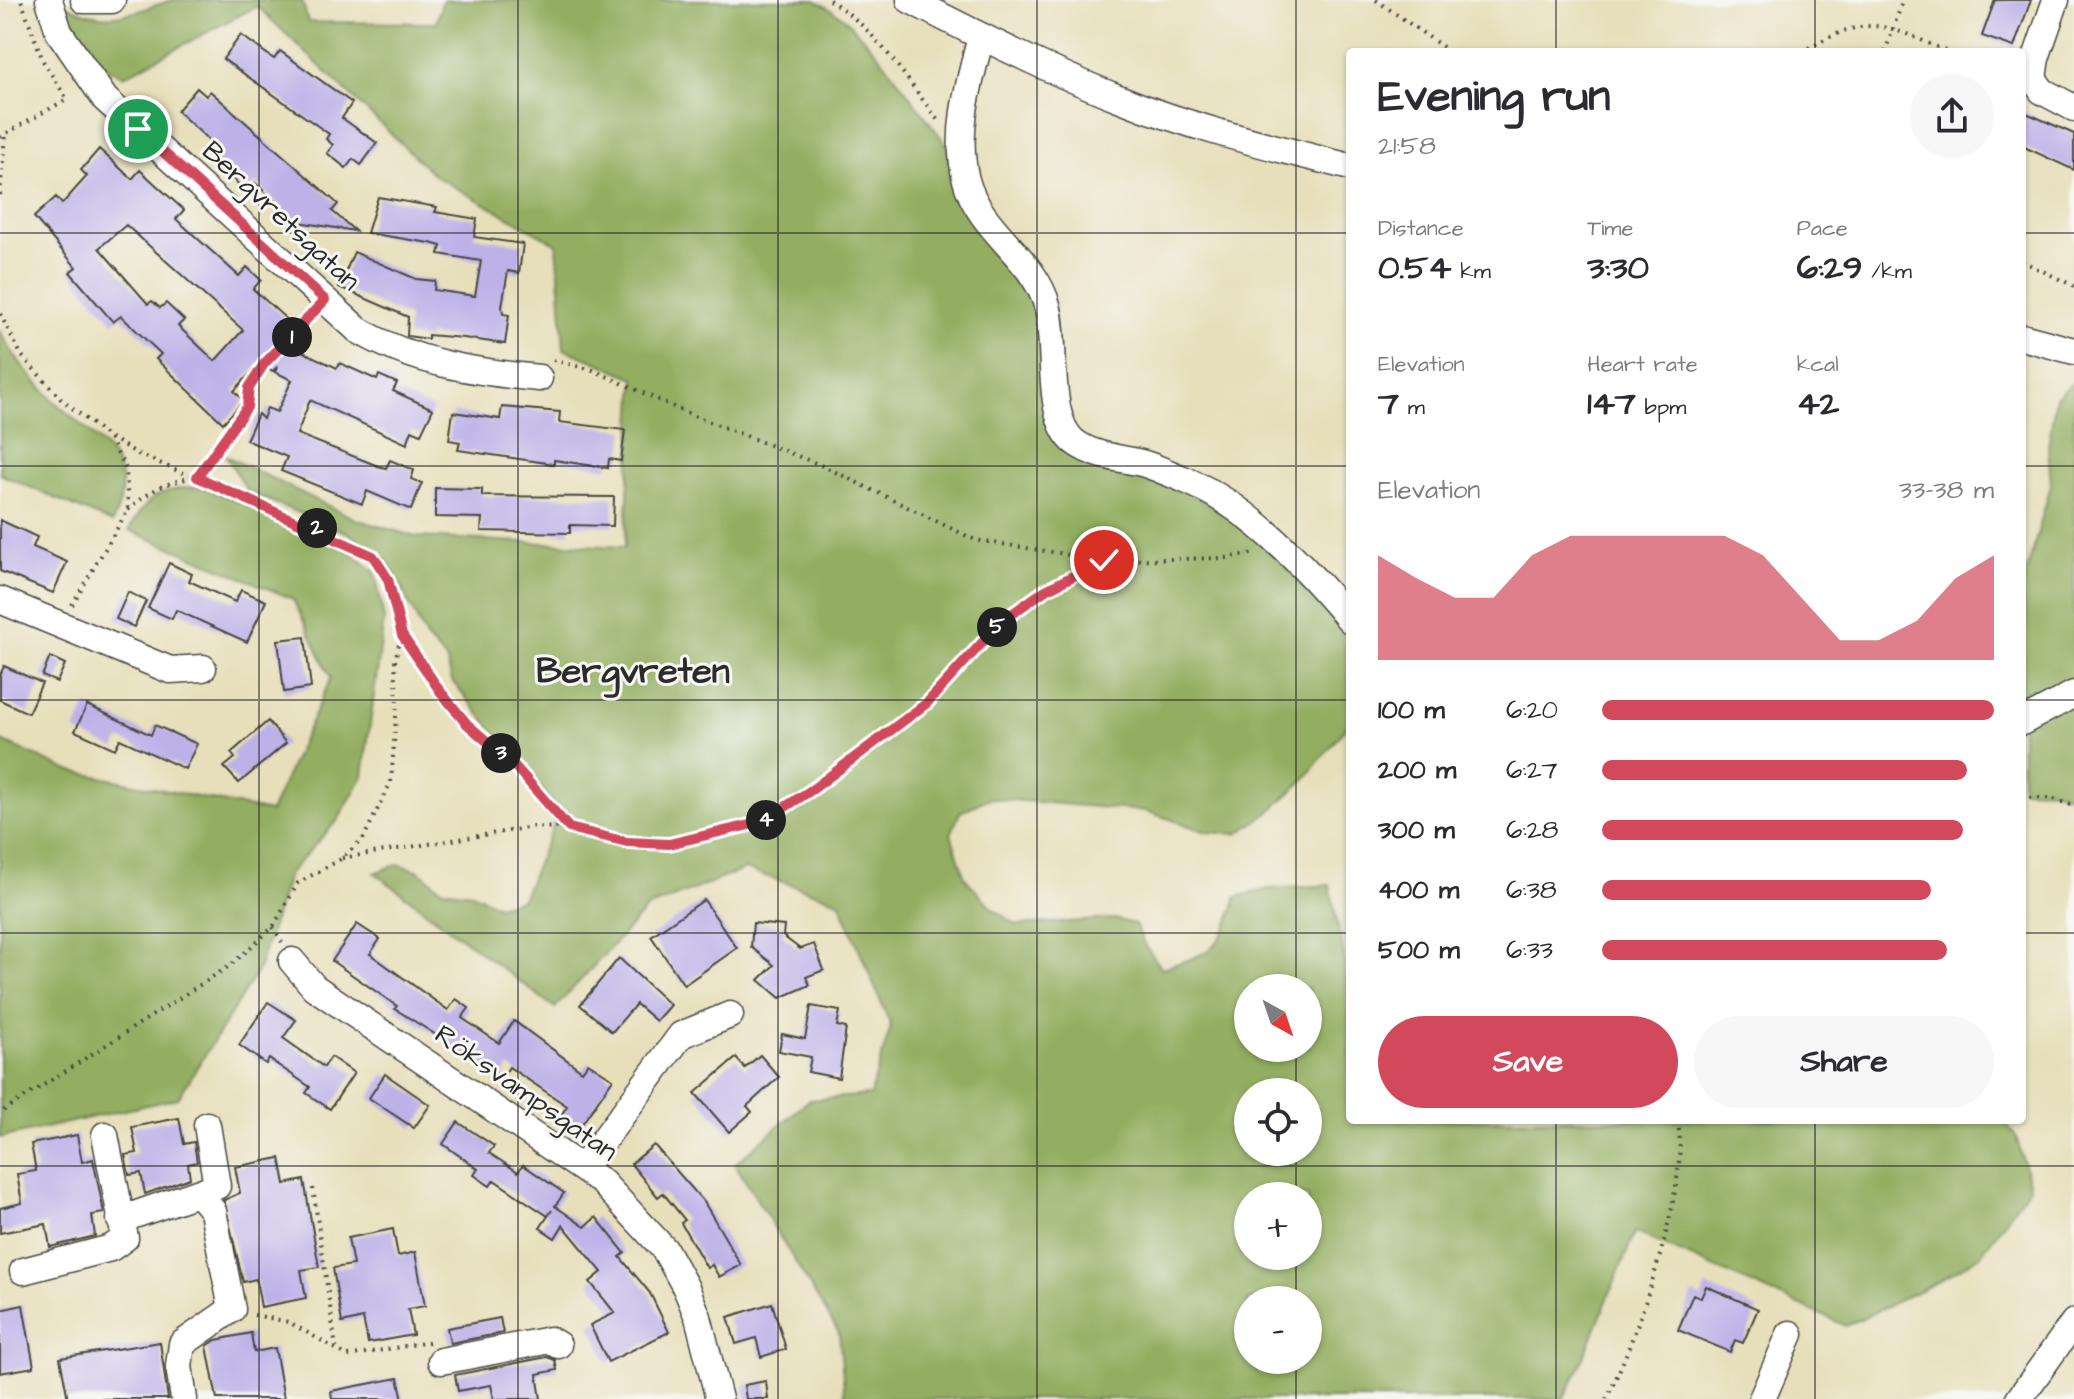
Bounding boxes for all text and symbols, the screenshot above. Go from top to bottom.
text: Evening run [1378,67,1610,128]
button: share [1910,74,1994,158]
pin [104,95,172,163]
icon: arrive [116,107,160,151]
text: 21:58 [1378,128,1436,164]
street label: Bergvretsgatan [193,132,369,300]
text: Distance [1378,213,1464,244]
text: Time [1587,213,1633,244]
text: Pace [1797,213,1848,244]
text: 0.54 [1378,244,1451,292]
text: 3:30 [1587,244,1649,292]
text: 6:29 [1797,244,1862,292]
text: km [1451,256,1491,287]
text: /km [1862,256,1912,287]
pin: 1 [272,317,312,357]
text: 1 [291,321,293,352]
text: Elevation [1378,349,1465,380]
text: Heart rate [1587,349,1698,380]
text: kcal [1797,349,1839,380]
text: 7 [1378,380,1399,428]
text: 147 [1587,380,1636,428]
text: 42 [1797,380,1839,428]
text: m [1399,392,1425,423]
text: bpm [1636,392,1686,423]
text: Elevation [1378,472,1480,508]
text: 33–38 m [1899,472,1994,508]
pin: 2 [297,508,337,548]
text: 2 [311,512,323,543]
pin [1070,526,1138,594]
icon: check [1082,538,1126,582]
pin: 5 [977,607,1017,647]
text: 5 [989,611,1005,642]
district label: Bergvreten [536,646,730,698]
text: 100 m [1378,692,1445,728]
text: 6:20 [1506,692,1558,728]
pin: 3 [481,733,521,773]
text: 3 [495,737,507,768]
text: 200 m [1378,752,1456,788]
text: 6:27 [1506,752,1558,788]
pin: 4 [746,800,786,840]
text: 4 [759,804,773,835]
text: 300 m [1378,812,1455,848]
text: 6:28 [1506,812,1558,848]
text: 400 m [1378,872,1459,908]
text: 6:38 [1506,872,1557,908]
text: 500 m [1378,932,1460,968]
text: 6:33 [1506,932,1553,968]
north arrow [1234,974,1322,1062]
map controls [1234,974,1322,1374]
street label: Röksvampsgatan [426,1015,625,1172]
button: Save [1378,1016,1678,1108]
button: Share [1694,1016,1994,1108]
button: locate [1234,1078,1322,1166]
button: + [1234,1182,1322,1270]
button: − [1234,1286,1322,1374]

